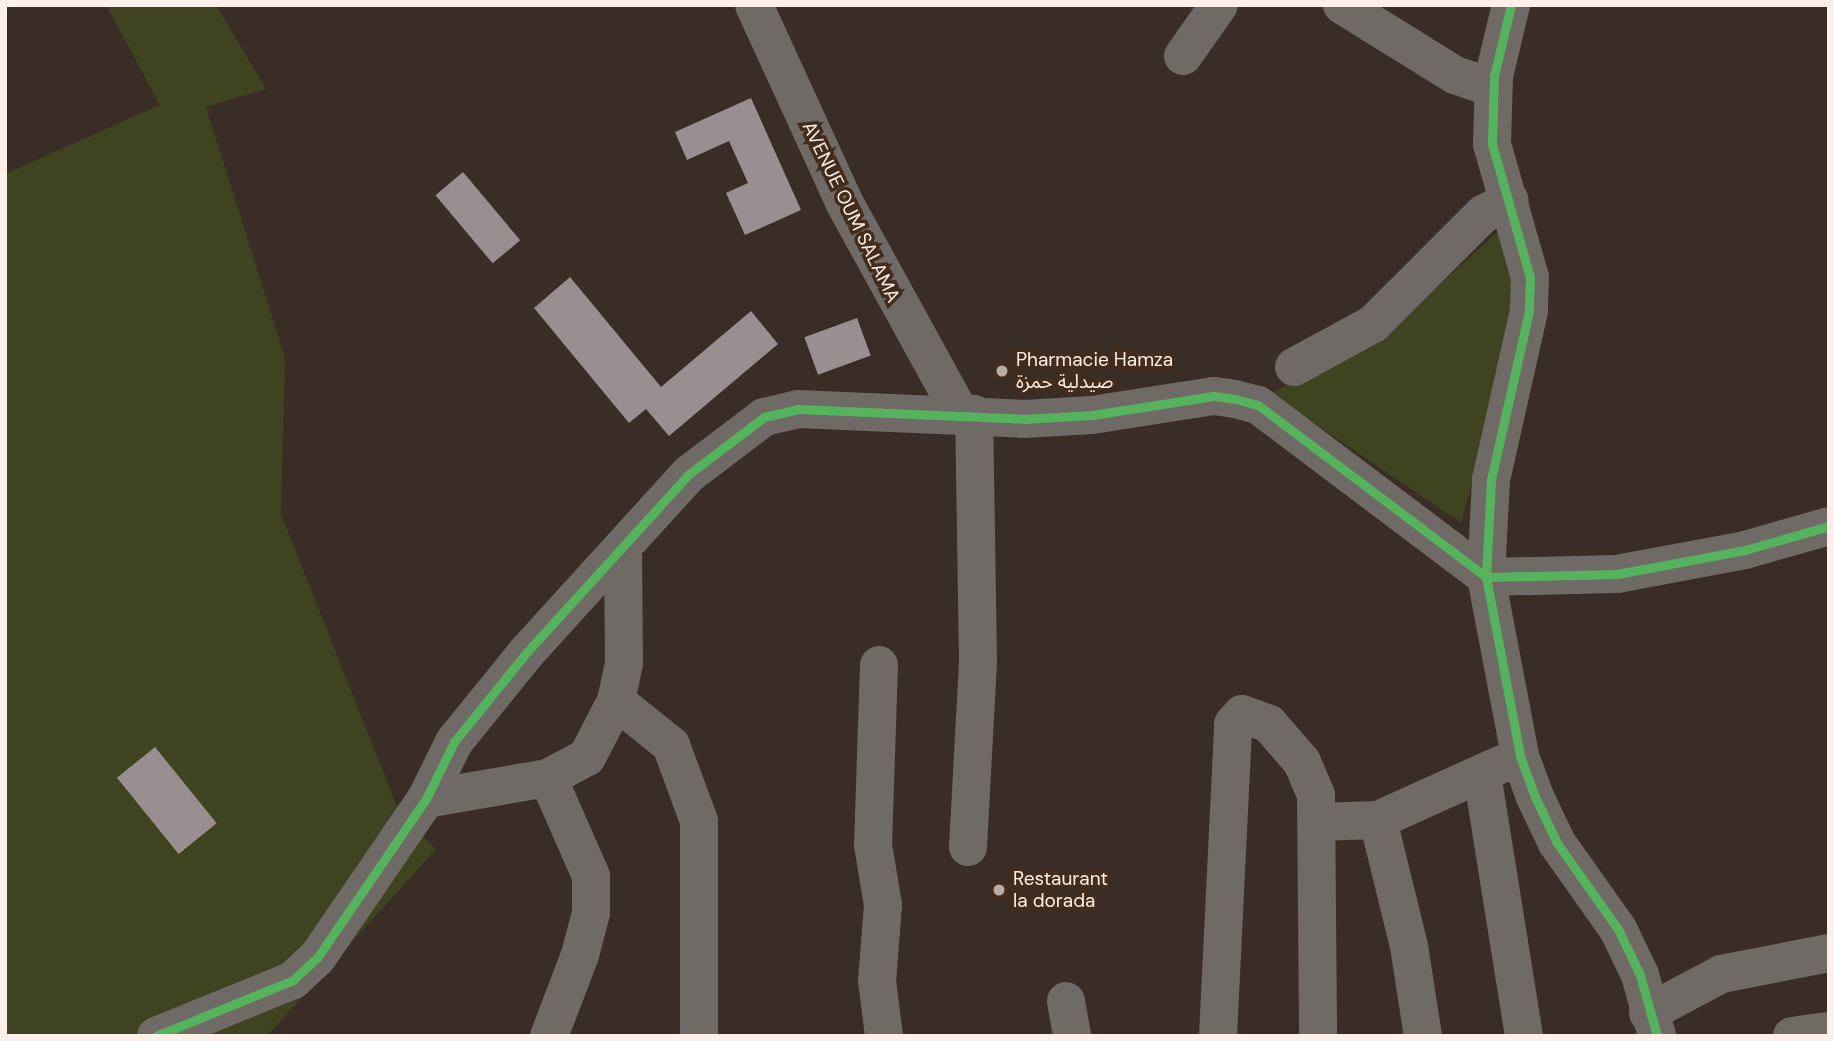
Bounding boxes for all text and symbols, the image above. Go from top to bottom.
street label: AVENUE OUM SALAMA [797,118,905,306]
place label: Pharmacie Hamza صيدلية حمزة [1016,349,1173,393]
marker: Pharmacie Hamza صيدلية حمزة [994,363,1010,379]
place label: Restaurant la dorada [1013,868,1108,912]
marker: Restaurant la dorada [991,882,1007,898]

